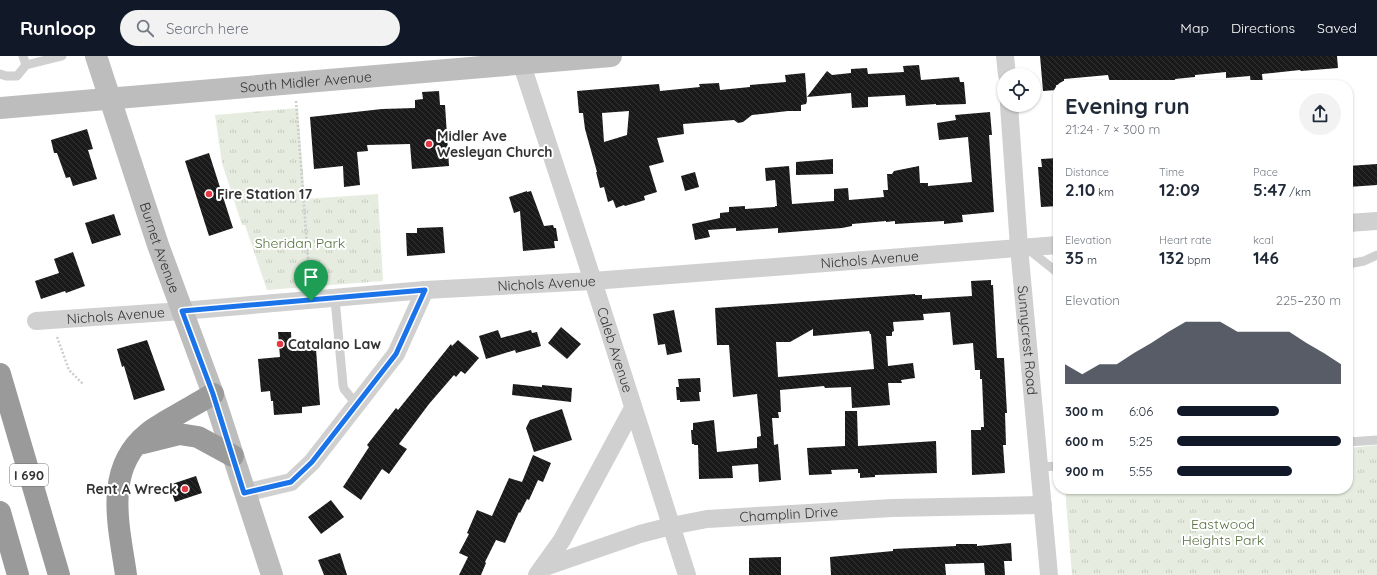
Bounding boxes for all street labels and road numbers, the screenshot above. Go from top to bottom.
street label: South Midler Avenue [239,67,373,97]
street label: Burnet Avenue [136,200,184,296]
street label: Nichols Avenue [820,247,920,272]
street label: Nichols Avenue [497,272,596,295]
street label: Sunnycrest Road [1014,285,1042,396]
street label: Nichols Avenue [66,303,166,328]
street label: Caleb Avenue [593,305,637,395]
road number: I 690 [10,464,48,486]
street label: Champlin Drive [739,502,839,526]

